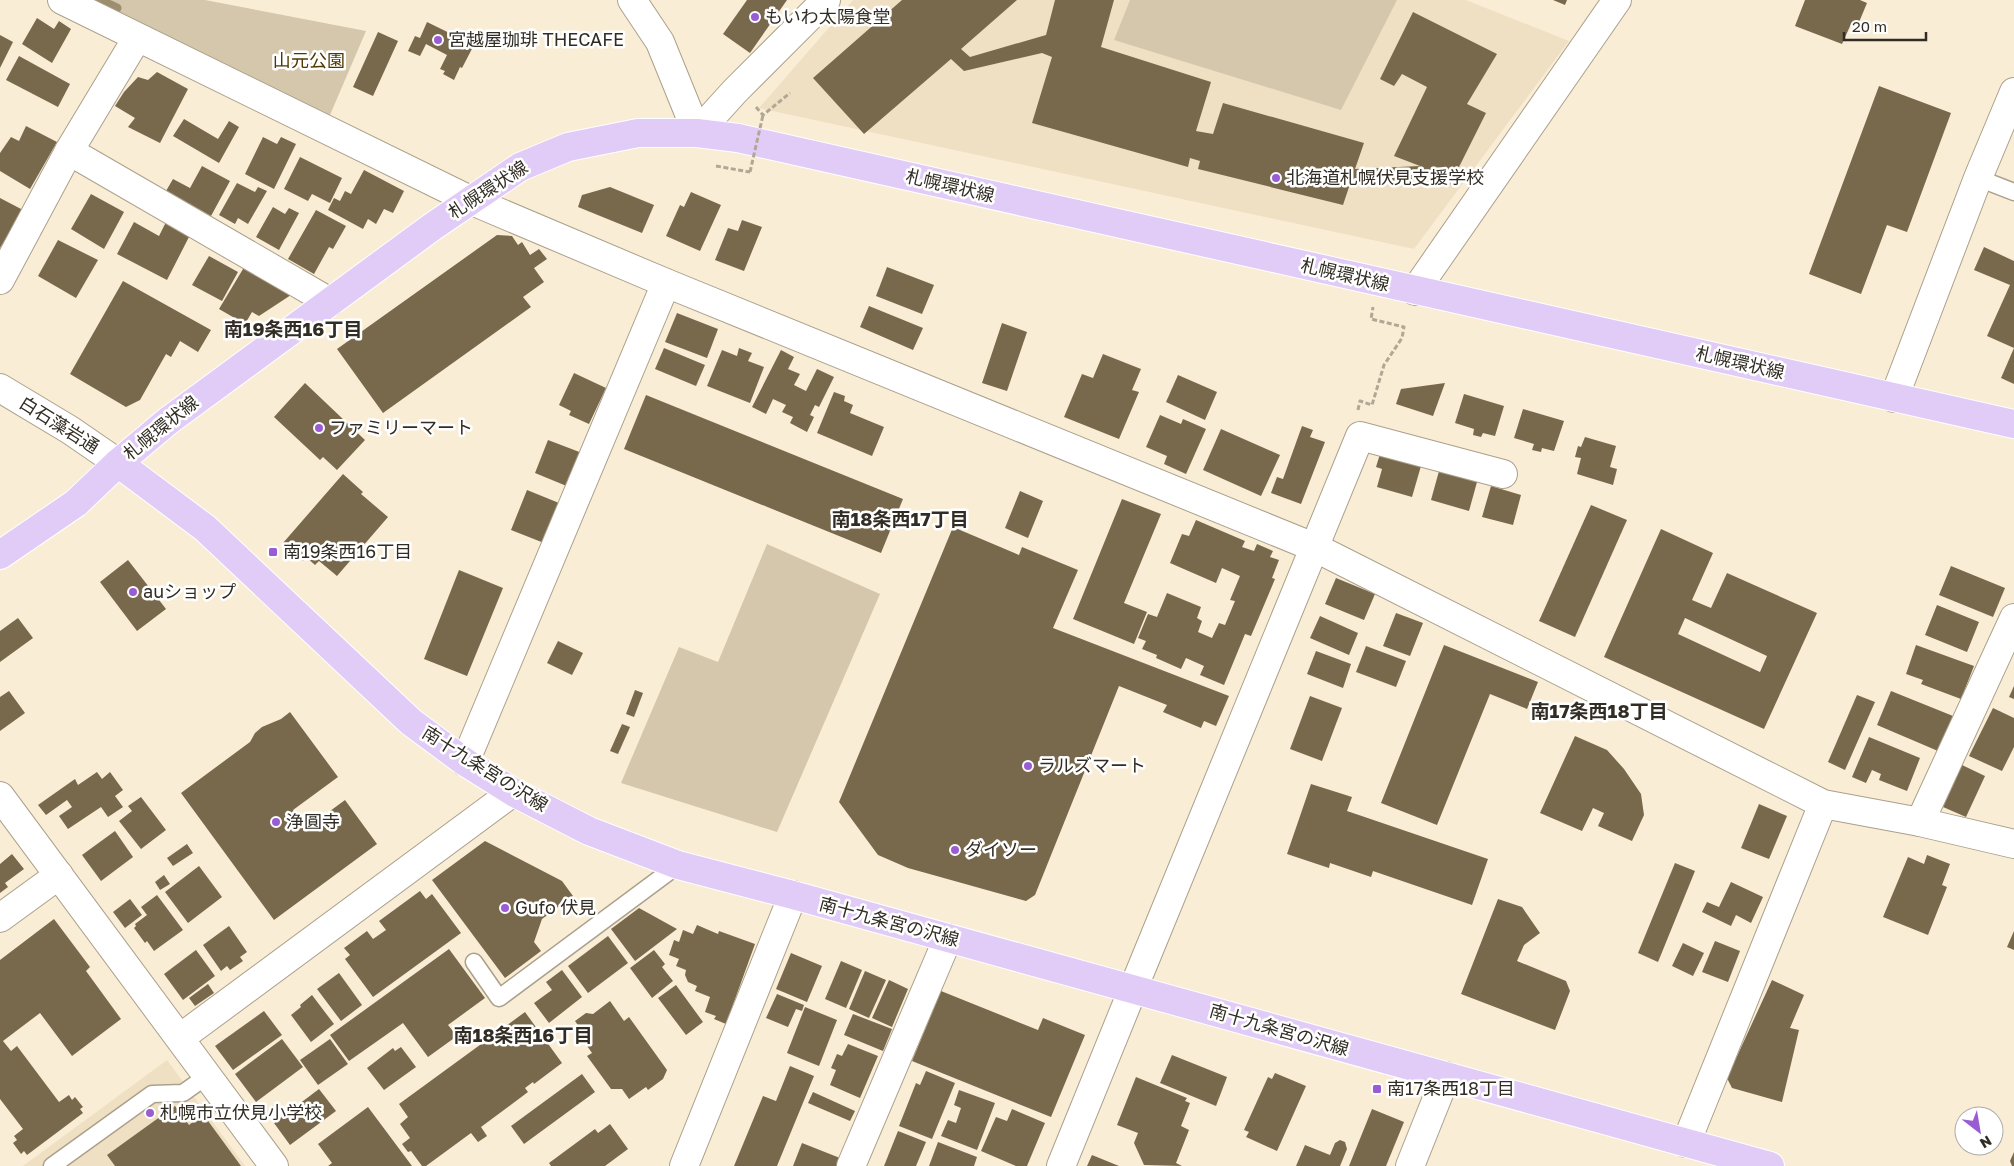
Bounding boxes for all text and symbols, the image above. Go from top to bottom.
place label: もいわ太陽食堂 [765,5,891,27]
scale bar [1844,10,1926,42]
marker: もいわ太陽食堂 [749,11,761,23]
text: 20 m [1852,17,1887,35]
place label: 宮越屋珈琲 THECAFE [448,28,624,50]
marker: 宮越屋珈琲 THECAFE [432,34,444,46]
park label: 山元公園 [273,49,345,71]
street label: 札幌環状線 [444,155,531,223]
street label: 札幌環状線 [904,164,997,206]
place label: 北海道札幌伏見支援学校 [1286,166,1484,188]
marker: 北海道札幌伏見支援学校 [1270,172,1282,184]
street label: 札幌環状線 [1299,253,1392,295]
district label: 南19条西16丁目 [224,317,362,340]
street label: 札幌環状線 [1694,341,1787,383]
street label: 札幌環状線 [118,390,202,464]
street label: 白石藻岩通 [16,391,104,457]
place label: ファミリーマート [329,416,473,438]
marker: ファミリーマート [313,422,325,434]
district label: 南18条西17丁目 [831,507,969,530]
place label: 南19条西16丁目 [283,540,412,562]
marker: 南19条西16丁目 [267,546,279,558]
place label: auショップ [143,580,236,602]
marker: auショップ [127,586,139,598]
district label: 南17条西18丁目 [1530,699,1668,722]
street label: 南十九条宮の沢線 [419,721,552,816]
place label: ラルズマート [1038,754,1146,776]
marker: ラルズマート [1022,760,1034,772]
place label: 浄圓寺 [286,810,340,832]
marker: 浄圓寺 [270,816,282,828]
place label: ダイソー [965,838,1037,860]
marker: ダイソー [949,844,961,856]
street label: 南十九条宮の沢線 [817,892,962,950]
place label: Gufo 伏見 [515,896,596,918]
marker: Gufo 伏見 [499,902,511,914]
street label: 南十九条宮の沢線 [1207,999,1352,1059]
district label: 南18条西16丁目 [454,1023,592,1046]
place label: 南17条西18丁目 [1387,1077,1515,1099]
marker: 南17条西18丁目 [1371,1083,1383,1095]
place label: 札幌市立伏見小学校 [160,1101,322,1123]
north arrow [1954,1106,2004,1156]
marker: 札幌市立伏見小学校 [144,1107,156,1119]
text: N [1977,1133,1995,1153]

